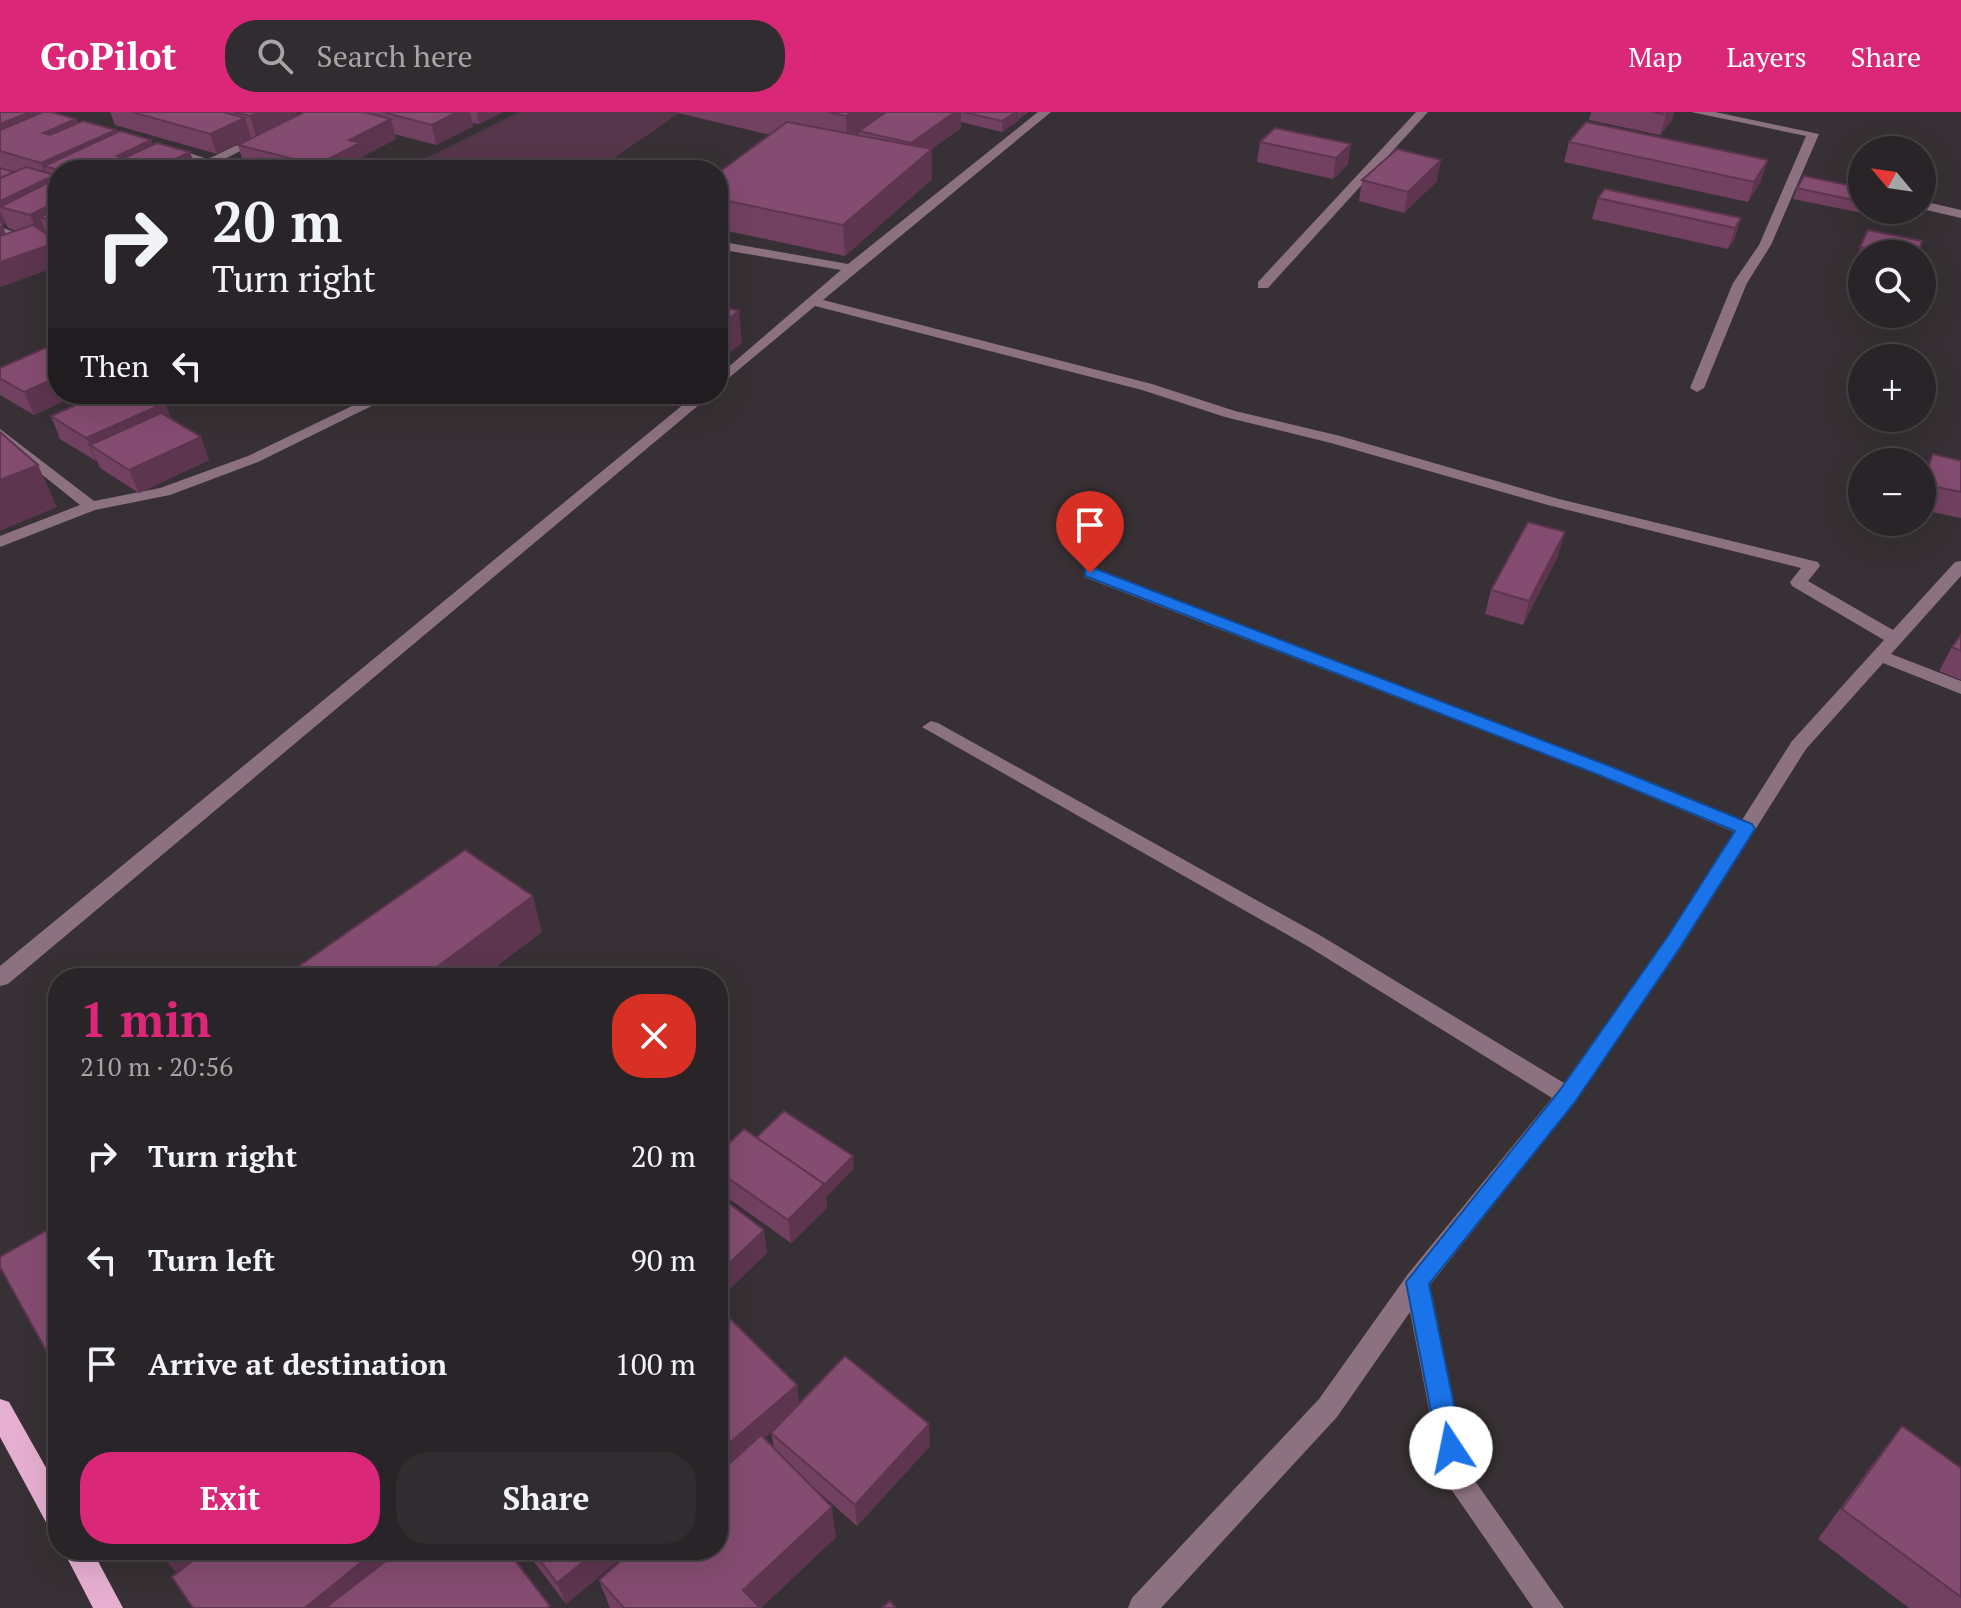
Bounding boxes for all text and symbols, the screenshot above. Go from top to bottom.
search box [225,20,785,92]
text: GoPilot [40,31,177,81]
icon: search [253,34,297,78]
text: Search here [317,36,473,76]
text: Map [1628,38,1682,75]
text: Layers [1726,38,1807,75]
text: Share [1851,38,1921,75]
north arrow [1848,136,1936,224]
map controls [1848,136,1936,536]
text: 20 m [212,184,342,258]
icon: right [80,192,184,296]
button: search [1848,240,1936,328]
text: Turn right [212,255,376,302]
icon: left [165,344,209,388]
button: + [1848,344,1936,432]
text: Then [80,346,149,386]
button: − [1848,448,1936,536]
pin [1056,491,1124,573]
icon: arrive [1068,503,1112,547]
text: 1 min [80,987,211,1051]
button: close [612,994,696,1078]
text: 210 m · 20:56 [80,1049,233,1083]
icon: right [80,1134,124,1178]
text: Turn right [148,1136,297,1176]
text: 20 m [631,1136,696,1176]
icon: left [80,1238,124,1282]
text: Turn left [148,1240,275,1280]
text: 90 m [631,1240,696,1280]
icon: arrive [80,1342,124,1386]
text: Arrive at destination [148,1344,447,1384]
text: 100 m [615,1344,696,1384]
position arrow [1409,1406,1493,1490]
button: Exit [80,1452,380,1544]
button: Share [396,1452,696,1544]

